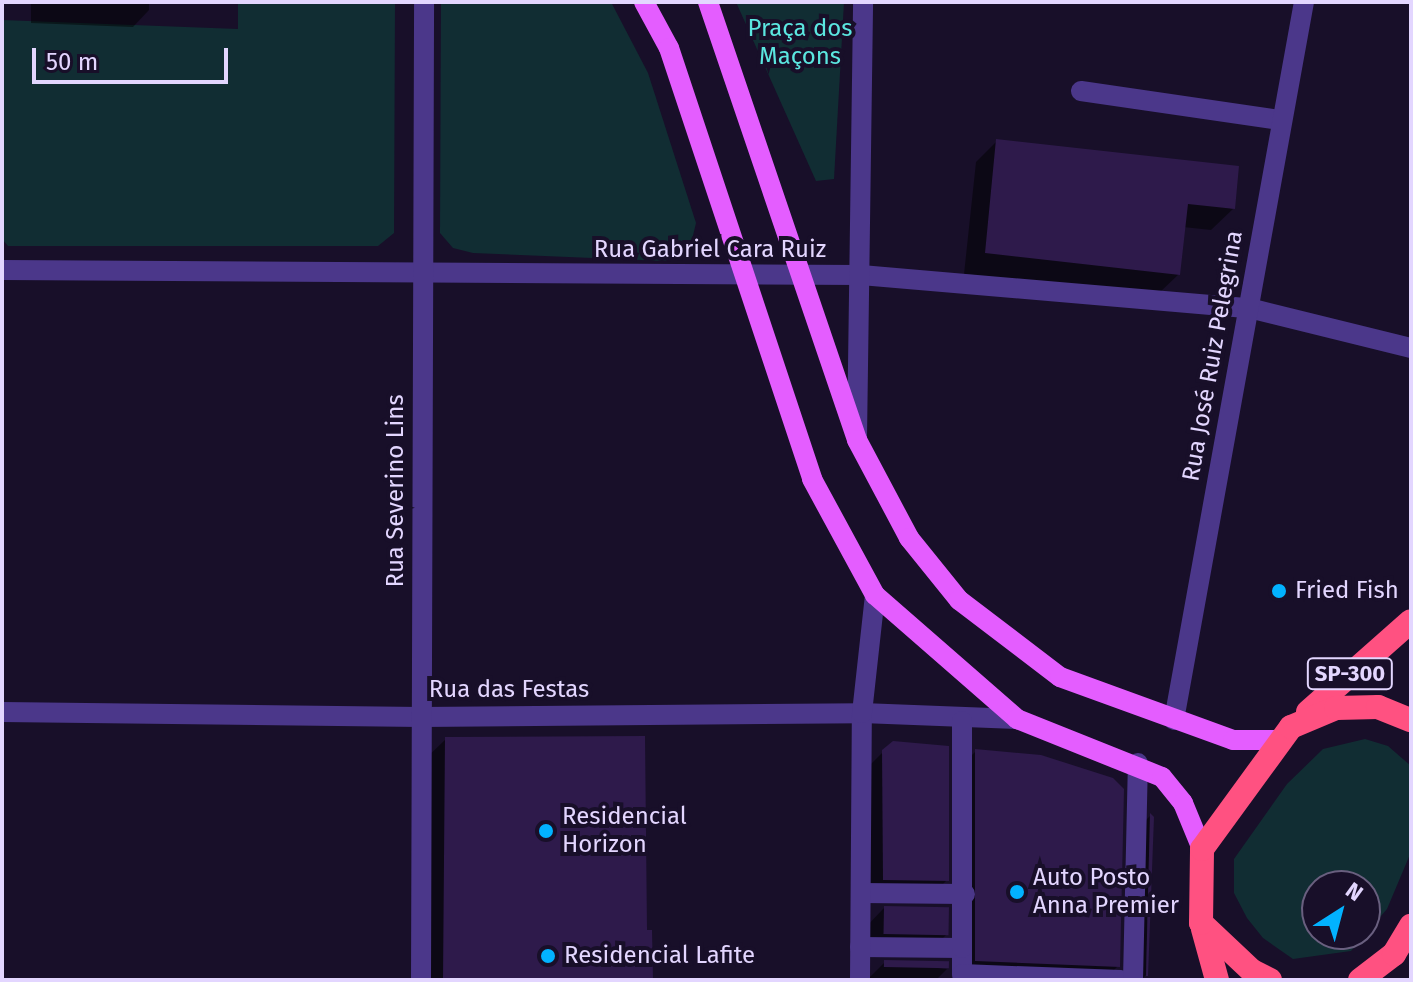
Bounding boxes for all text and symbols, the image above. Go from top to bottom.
park label: Praça dos Maçons [747,15,853,71]
scale bar [36,32,232,82]
text: 50 m [46,48,98,76]
street label: Rua José Ruiz Pelegrina [1177,228,1249,484]
street label: Rua Gabriel Cara Ruiz [594,236,826,264]
street label: Rua Severino Lins [382,394,410,588]
place label: Fried Fish [1295,577,1399,605]
marker: Fried Fish [1270,582,1288,600]
road number: SP-300 [1306,656,1394,692]
street label: Rua das Festas [429,676,589,704]
place label: Residencial Horizon [562,803,687,859]
marker: Residencial Horizon [537,822,555,840]
place label: Auto Posto Anna Premier [1033,864,1179,920]
north arrow [1301,870,1381,950]
text: N [1340,877,1368,907]
marker: Auto Posto Anna Premier [1008,883,1026,901]
place label: Residencial Lafite [564,942,755,970]
marker: Residencial Lafite [539,947,557,965]

